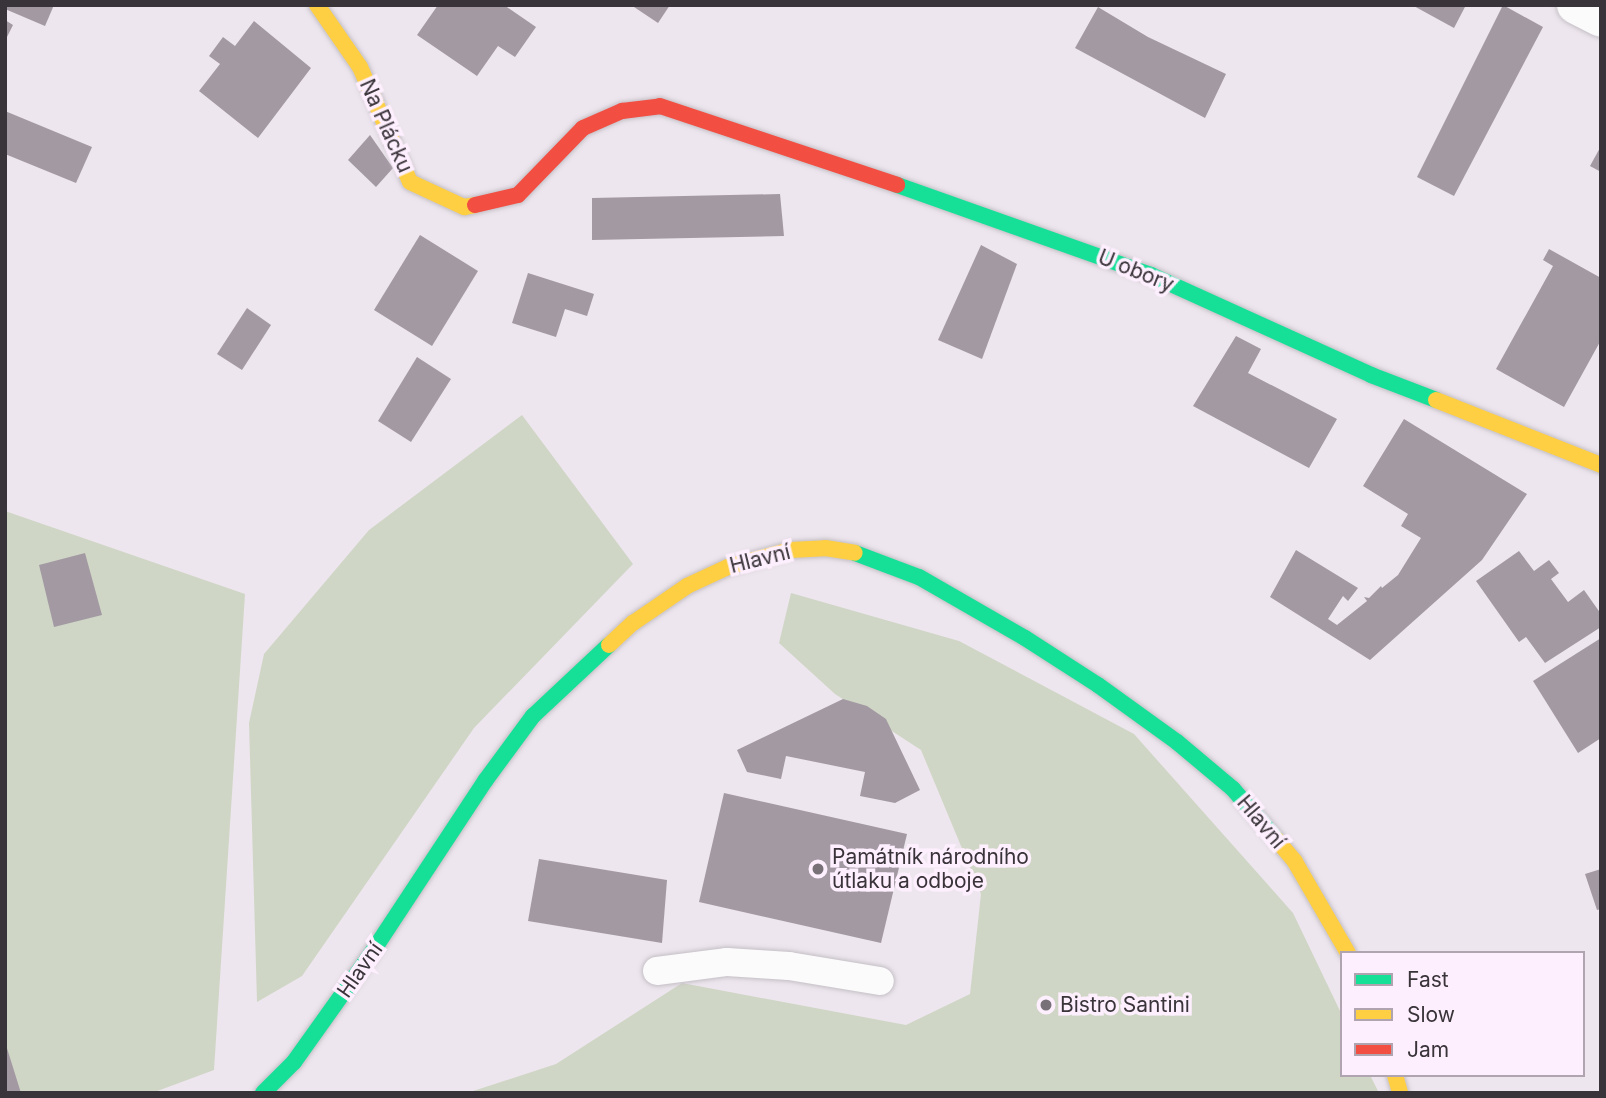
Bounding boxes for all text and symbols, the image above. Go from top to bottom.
street label: Na Plácku [354,75,418,177]
street label: U obory [1094,244,1178,298]
street label: Hlavní [727,539,793,579]
street label: Hlavní [1232,790,1290,854]
place label: Památník národního útlaku a odboje [832,844,1029,894]
marker: Památník národního útlaku a odboje [810,861,826,877]
street label: Hlavní [332,938,388,1002]
legend [1340,951,1585,1077]
text: Fast [1407,967,1449,992]
place label: Bistro Santini [1060,992,1190,1018]
marker: Bistro Santini [1038,997,1054,1013]
text: Slow [1407,1002,1455,1027]
text: Jam [1407,1037,1449,1062]

